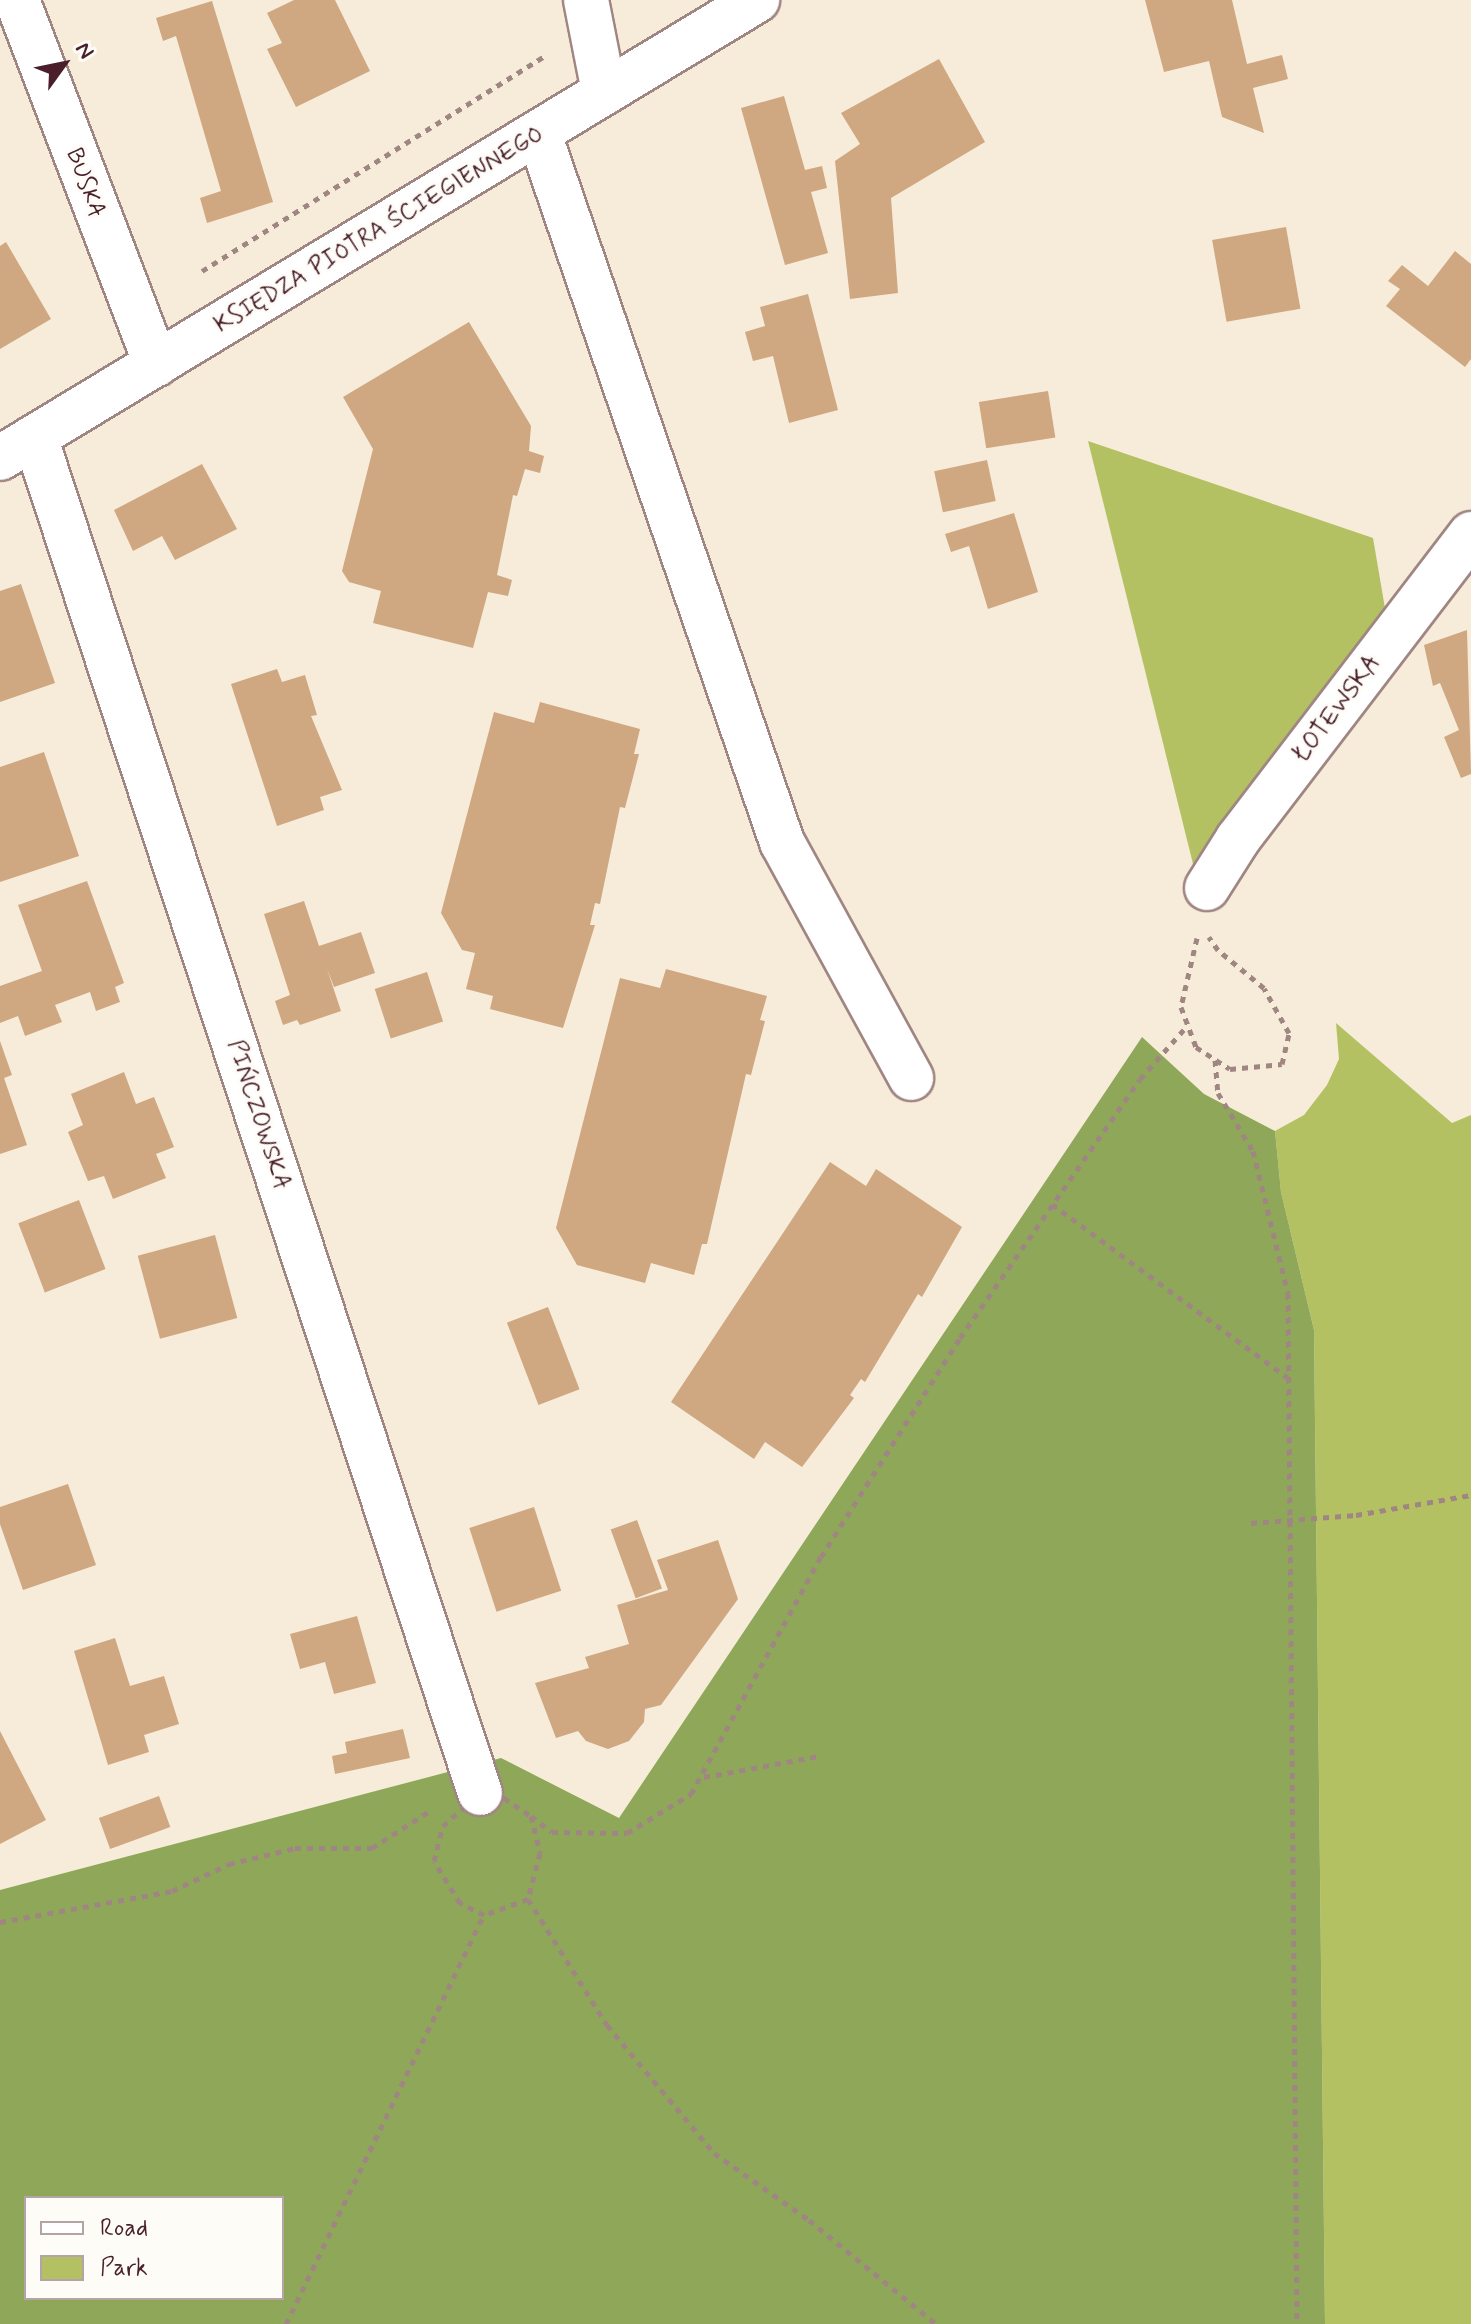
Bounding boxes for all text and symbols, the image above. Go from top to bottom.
north arrow [24,24,104,104]
text: N [68,37,100,65]
street label: KSIĘDZA PIOTRA ŚCIEGIENNEGO [208,119,550,341]
street label: BUSKA [59,144,111,222]
street label: ŁOTEWSKA [1287,649,1387,769]
street label: PIŃCZOWSKA [220,1036,296,1194]
legend [24,2196,284,2300]
text: Road [100,2213,148,2244]
text: Park [100,2253,148,2284]

